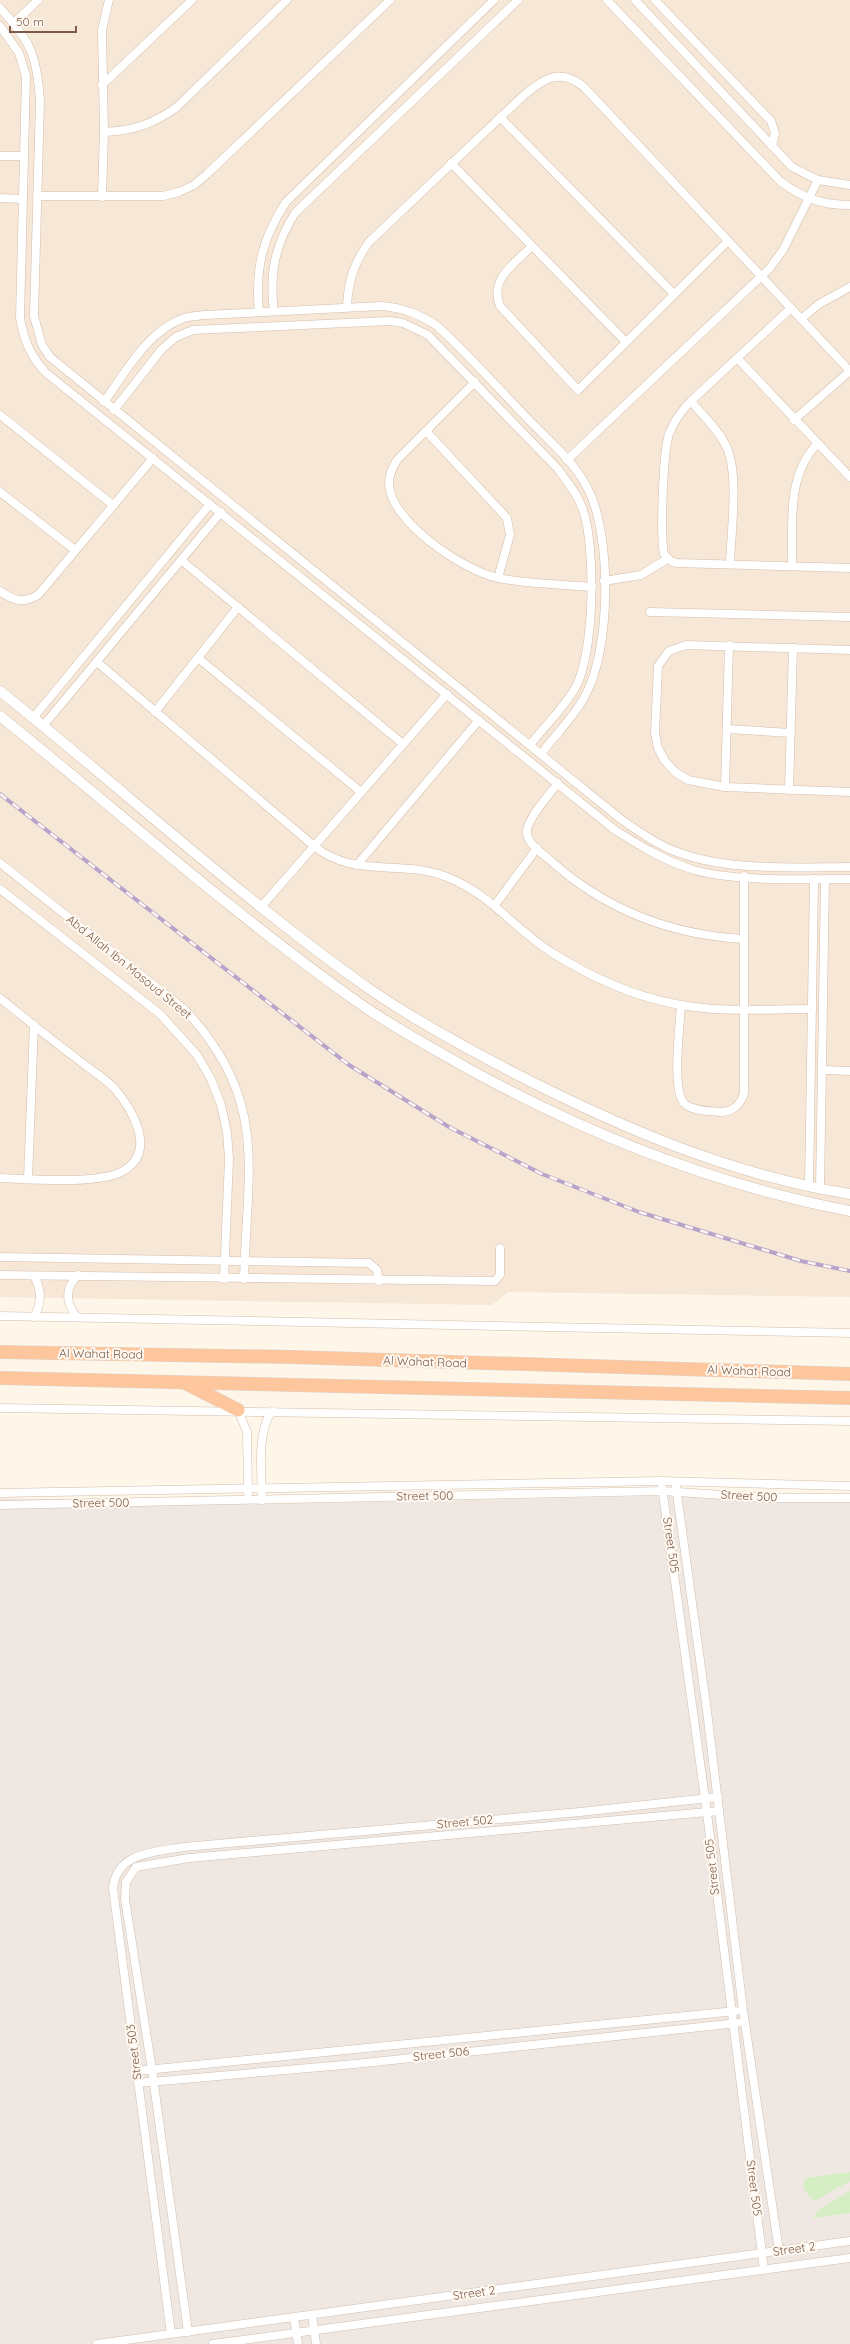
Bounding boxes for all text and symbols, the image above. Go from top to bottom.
scale bar [10,8,76,34]
text: 50 m [16,14,44,29]
street label: Abd Allah Ibn Masoud Street [64,911,195,1022]
street label: Al Wahat Road [59,1345,143,1362]
street label: Al Wahat Road [383,1353,467,1370]
street label: Al Wahat Road [707,1362,791,1379]
street label: Street 500 [720,1487,778,1504]
street label: Street 500 [396,1488,454,1503]
street label: Street 500 [72,1495,130,1510]
street label: Street 505 [660,1516,683,1574]
street label: Street 502 [436,1812,494,1831]
street label: Street 505 [701,1838,722,1896]
street label: Street 503 [123,2023,144,2081]
street label: Street 506 [412,2043,470,2064]
street label: Street 505 [744,2159,765,2217]
street label: Street 2 [772,2238,816,2259]
street label: Street 2 [452,2282,496,2303]

